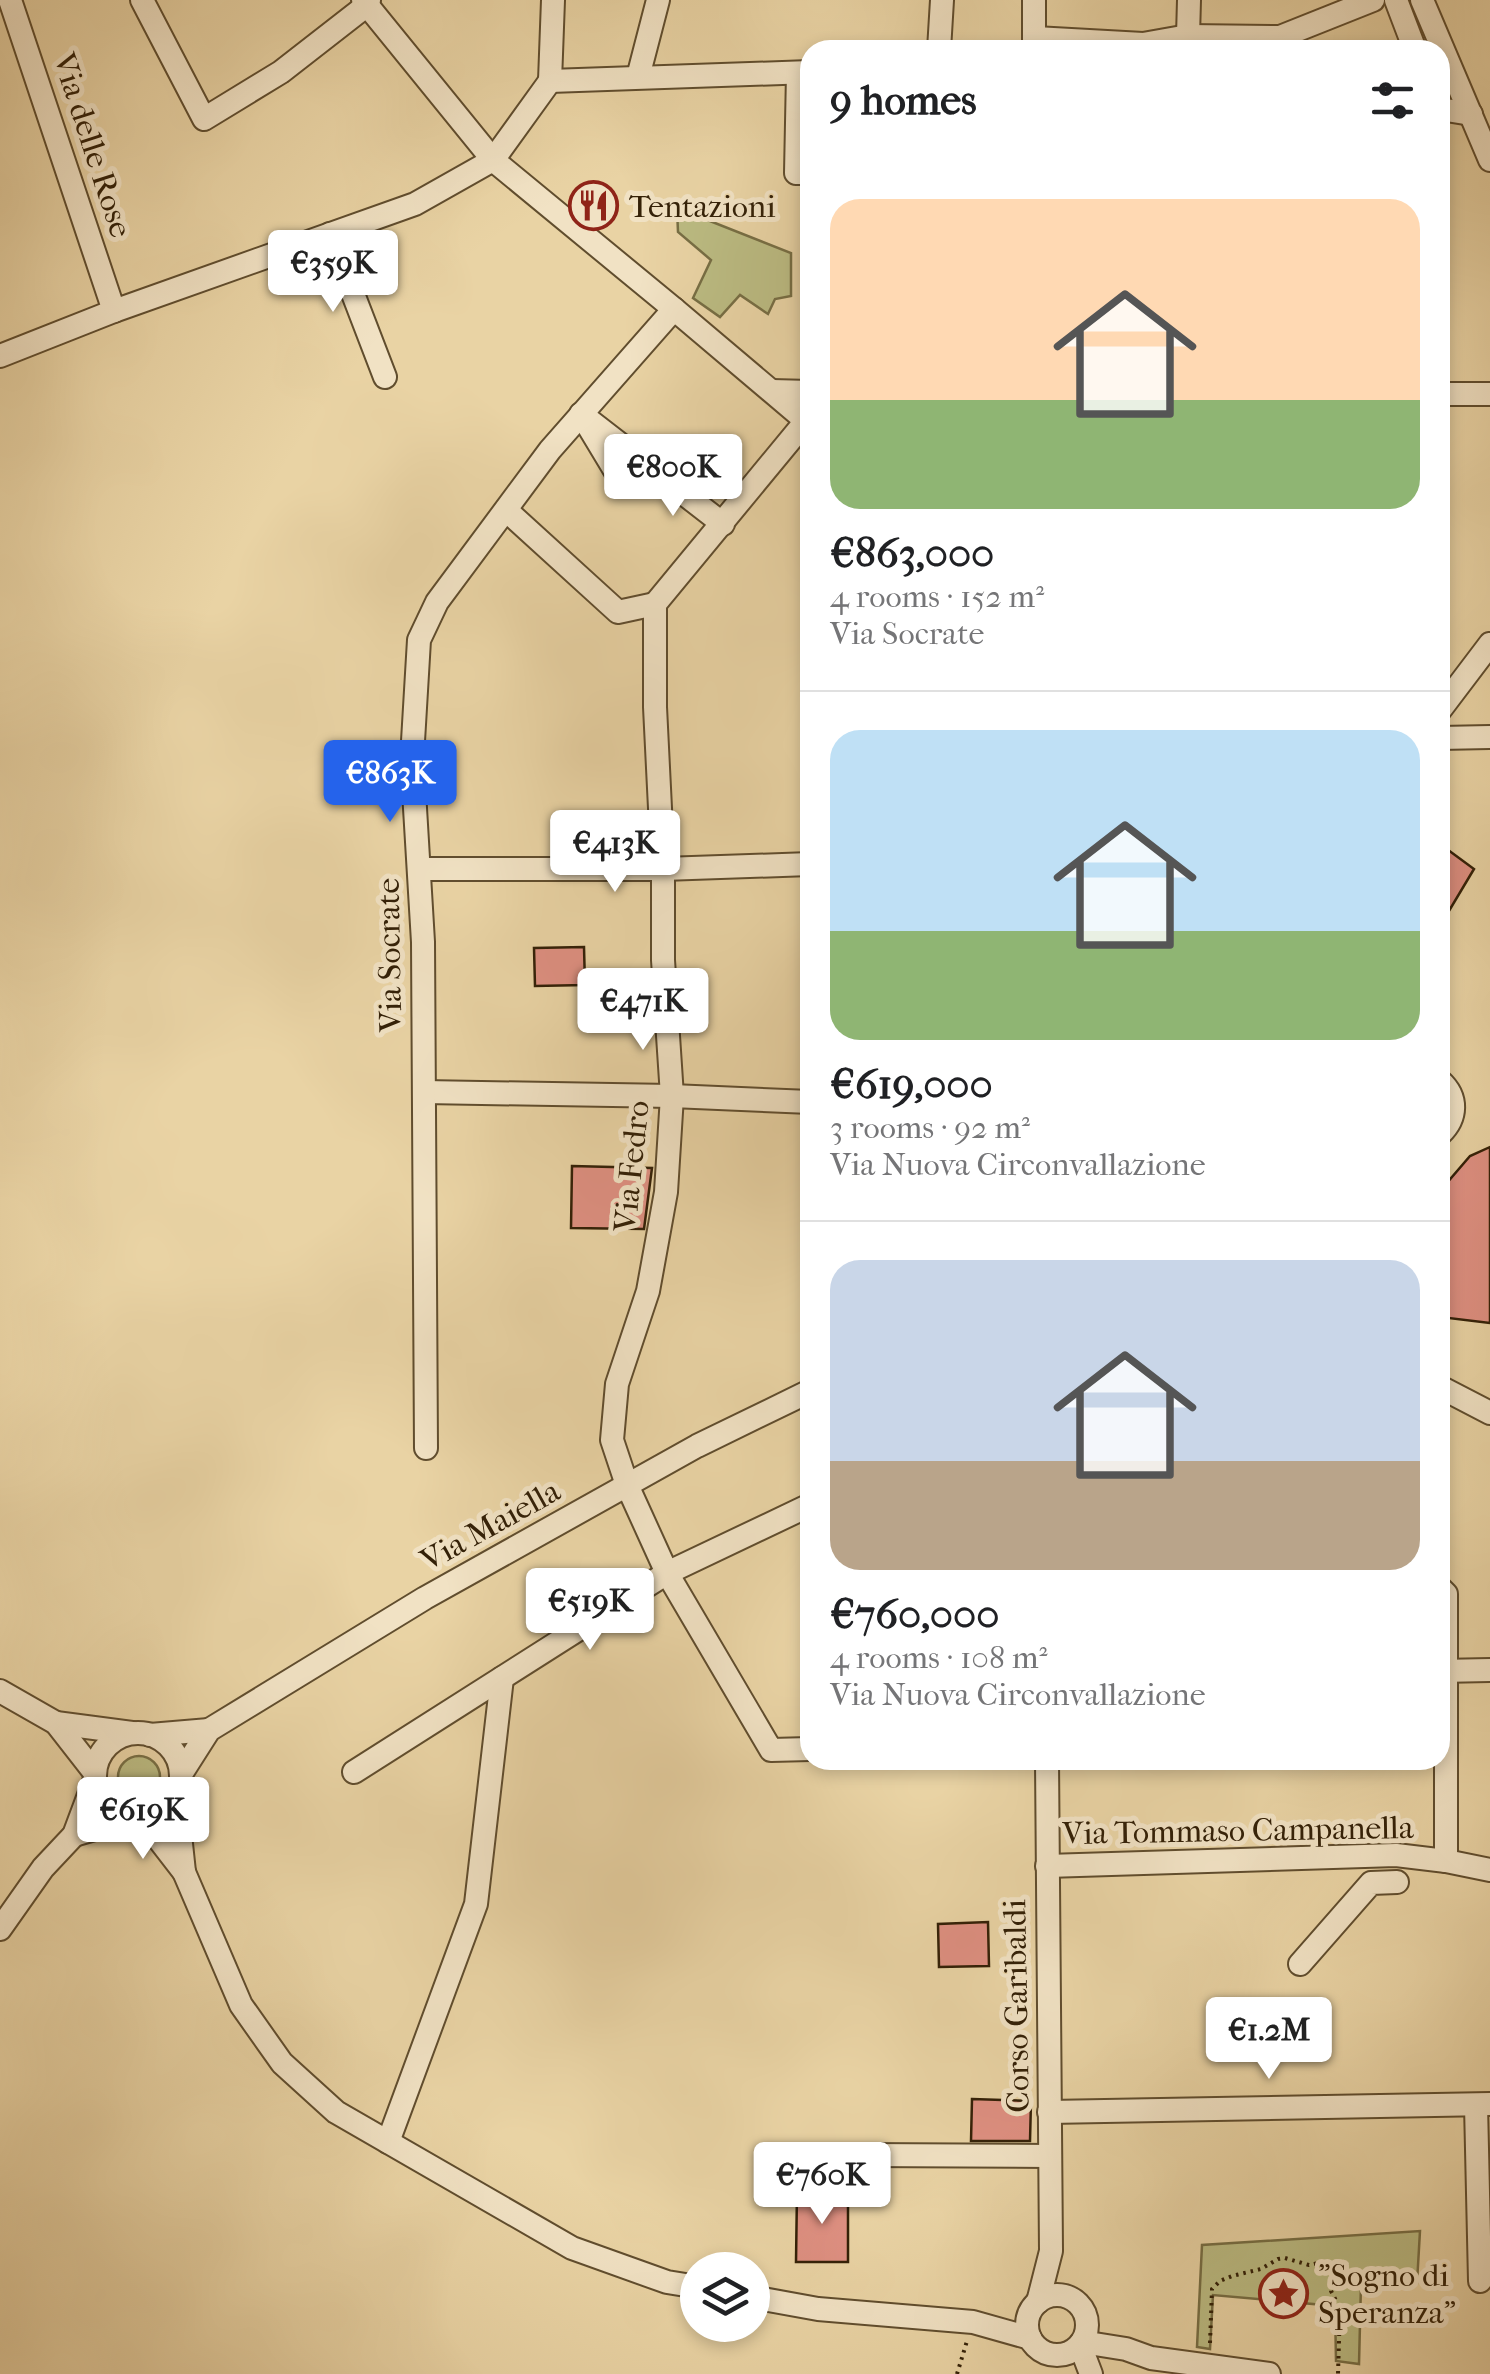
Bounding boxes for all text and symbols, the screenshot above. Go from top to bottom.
street label: Via delle Rose [45,47,140,242]
icon: filters [1365,73,1420,128]
text: 9 homes [830,76,977,125]
restaurant icon: Tentazioni [568,180,620,232]
place label: Tentazioni [629,188,776,225]
pin: €359K [263,230,403,315]
text: €359K [290,244,376,281]
icon: home [1035,264,1215,444]
pin: €800K [603,434,743,519]
text: €800K [626,448,720,485]
text: €863,000 [830,529,994,578]
text: 4 rooms · 152 m² [830,578,1044,615]
text: Via Socrate [830,615,984,652]
pin: €863K [320,740,460,825]
text: €863K [346,754,434,791]
icon: home [1035,795,1215,975]
pin: €413K [545,810,685,895]
text: €413K [572,824,658,861]
street label: Via Socrate [370,877,409,1033]
pin: €471K [573,968,713,1053]
text: €471K [599,982,687,1019]
text: €619,000 [830,1060,993,1109]
street label: Via Fedro [606,1099,657,1235]
text: 3 rooms · 92 m² [830,1109,1030,1146]
text: Via Nuova Circonvallazione [830,1146,1206,1183]
icon: home [1035,1325,1215,1505]
street label: Via Maiella [413,1471,567,1579]
pin: €519K [520,1568,660,1653]
text: €519K [548,1582,632,1619]
text: €760,000 [830,1590,999,1639]
text: 4 rooms · 108 m² [830,1639,1048,1676]
text: Via Nuova Circonvallazione [830,1676,1206,1713]
pin: €619K [73,1777,213,1862]
text: €619K [99,1791,187,1828]
street label: Via Tommaso Campanella [1061,1809,1415,1852]
street label: Corso Garibaldi [996,1898,1037,2113]
pin: €1.2M [1199,1997,1339,2082]
text: €1.2M [1228,2011,1310,2048]
pin: €760K [752,2142,892,2227]
text: €760K [776,2156,868,2193]
map controls [680,2252,770,2342]
button: layers [680,2252,770,2342]
place label: "Sogno di Speranza" [1318,2257,1456,2331]
place icon: "Sogno di Speranza" [1257,2267,1309,2319]

